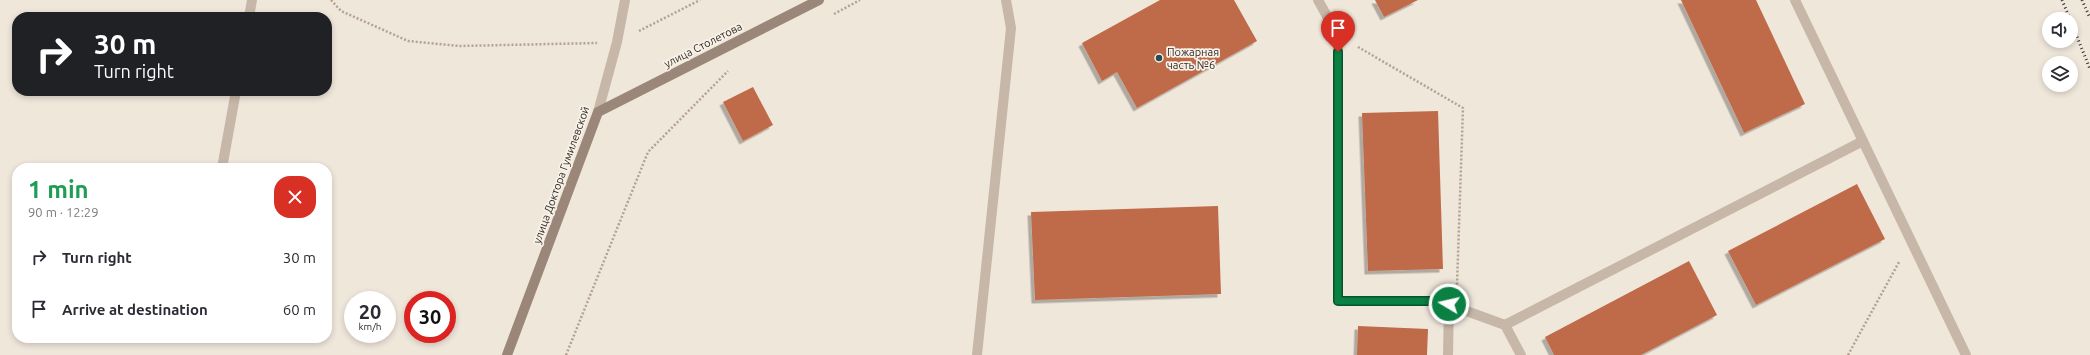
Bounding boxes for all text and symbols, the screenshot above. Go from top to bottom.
pin [1321,11,1355,52]
map controls [2042,12,2078,92]
button: sound [2042,12,2078,48]
icon: arrive [1327,17,1349,39]
street label: улица Столетова [662,20,744,70]
icon: right [28,28,80,80]
text: 30 m [94,28,156,59]
place label: Пожарная часть №6 [1167,46,1219,71]
marker: Пожарная часть №6 [1154,53,1164,63]
button: layers [2042,56,2078,92]
text: Turn right [94,61,174,81]
street label: улица Доктора Гумилевской [531,105,591,245]
text: 1 min [28,176,89,203]
button: close [274,176,316,218]
text: 90 m · 12:29 [28,205,99,219]
icon: right [28,246,50,268]
text: Turn right [62,249,132,266]
text: 30 m [283,249,316,266]
position arrow [1428,283,1470,325]
speed limit sign: 30 [404,291,456,343]
icon: arrive [28,298,50,320]
text: 20 [359,300,381,323]
text: Arrive at destination [62,301,208,318]
text: 60 m [283,301,316,318]
text: km/h [358,321,382,332]

